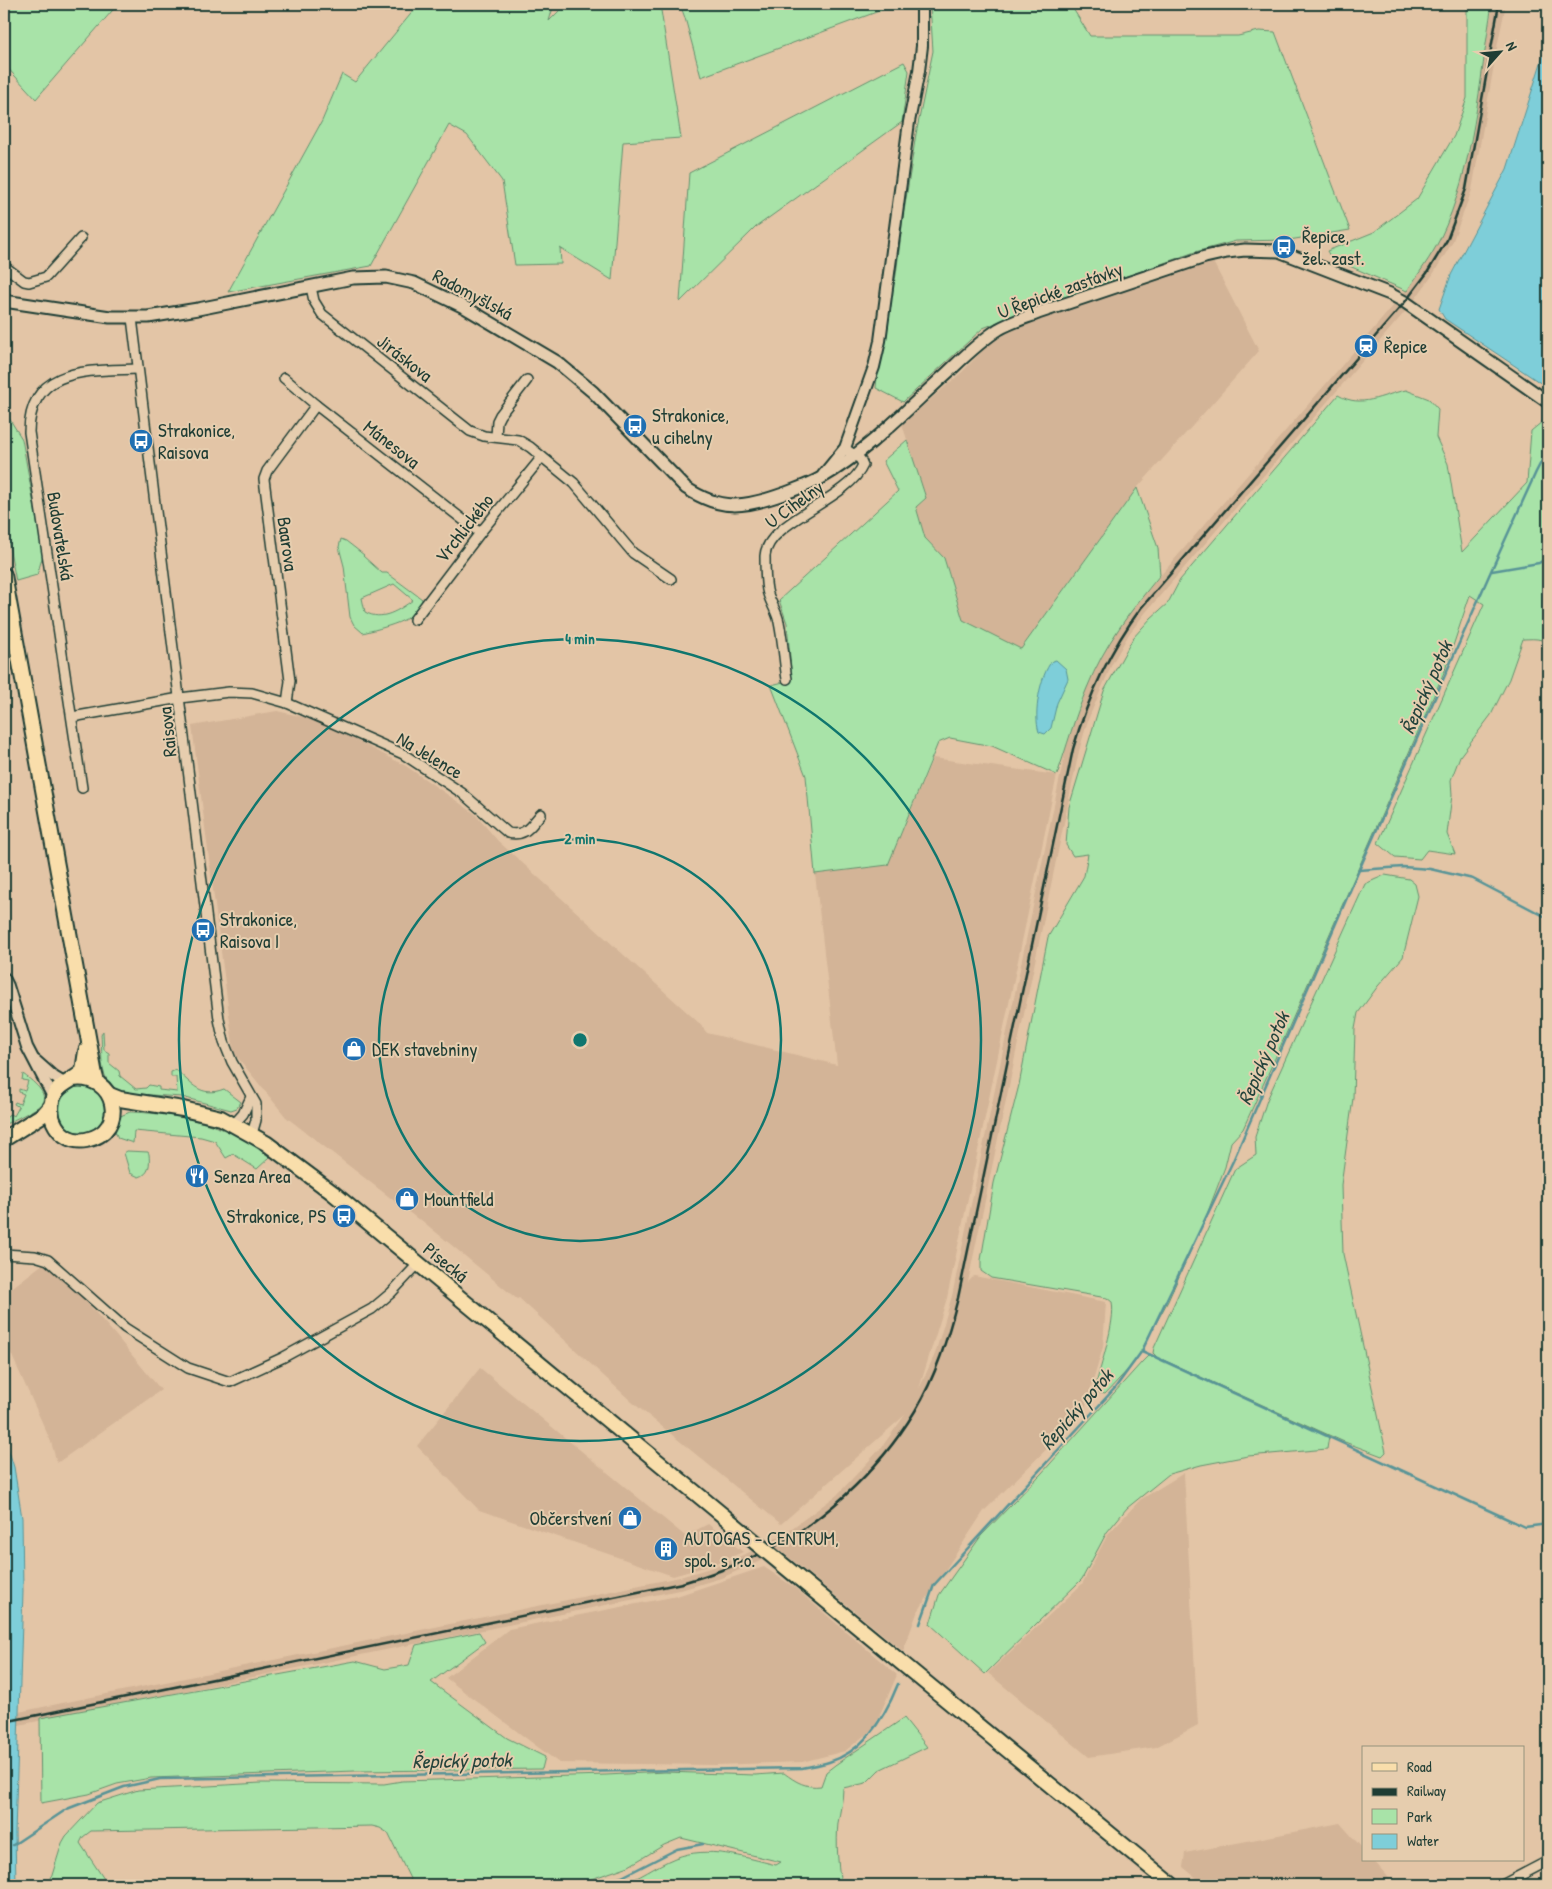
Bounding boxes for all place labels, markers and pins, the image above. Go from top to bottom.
place label: Řepice, žel. zast. [1302,223,1365,271]
bus stop icon: Řepice, žel. zast. [1271,234,1297,260]
station icon: Řepice [1353,333,1379,359]
place label: Řepice [1384,333,1428,359]
place label: Strakonice, u cihelny [652,402,729,450]
bus stop icon: Strakonice, u cihelny [622,413,648,439]
place label: Strakonice, Raisova [158,417,235,465]
bus stop icon: Strakonice, Raisova [128,428,154,454]
place label: Strakonice, Raisova I [220,906,297,954]
bus stop icon: Strakonice, Raisova I [190,917,216,943]
centre of rings [571,1031,589,1049]
shop icon: DEK stavebniny [341,1036,367,1062]
place label: DEK stavebniny [372,1036,478,1062]
restaurant icon: Senza Area [184,1163,210,1189]
place label: Senza Area [214,1163,291,1189]
shop icon: Mountfield [394,1186,420,1212]
place label: Mountfield [424,1186,494,1212]
place label: Strakonice, PS [227,1203,326,1229]
bus stop icon: Strakonice, PS [331,1203,357,1229]
place label: Občerstvení [530,1505,612,1531]
shop icon: Občerstvení [617,1505,643,1531]
place label: AUTOGAS - CENTRUM, spol. s r.o. [684,1525,839,1573]
building icon: AUTOGAS - CENTRUM, spol. s r.o. [653,1536,679,1562]

